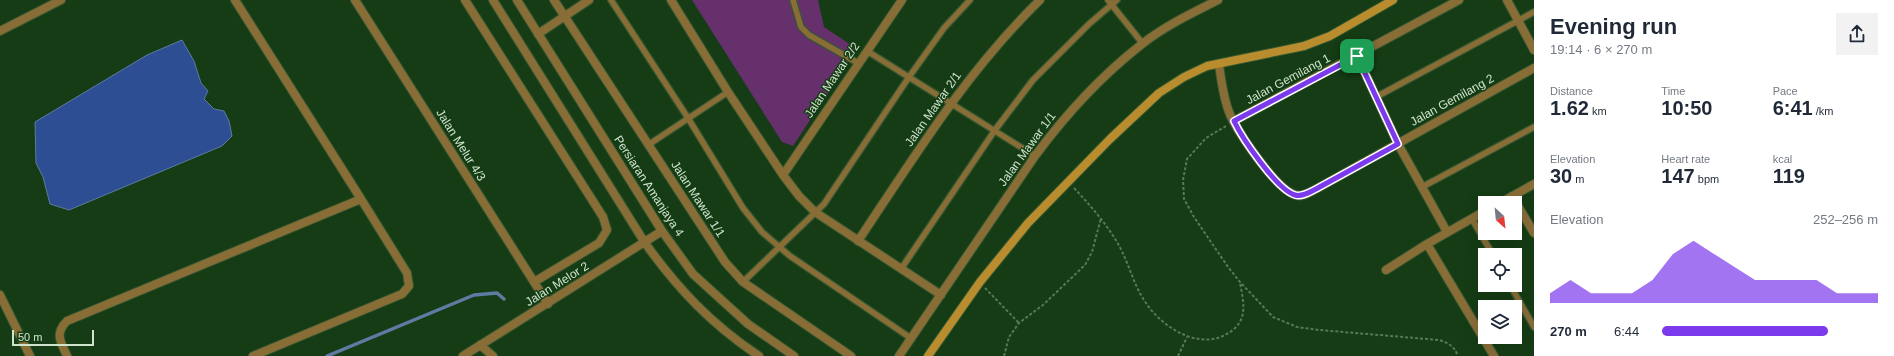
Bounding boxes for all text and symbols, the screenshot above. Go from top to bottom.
button: share [1836,13,1878,55]
text: Evening run [1550,14,1677,39]
street label: Jalan Mawar 2/2 [802,39,863,120]
pin [1340,39,1374,73]
text: 19:14 · 6 × 270 m [1550,42,1652,57]
icon: arrive [1346,45,1368,67]
street label: Jalan Gemilang 1 [1243,51,1333,107]
street label: Jalan Mawar 2/1 [902,69,964,149]
street label: Jalan Gemilang 2 [1408,71,1497,129]
text: Distance [1550,85,1593,97]
text: Time [1661,85,1685,97]
text: Pace [1773,85,1798,97]
text: 1.62 [1550,97,1589,119]
text: 10:50 [1661,97,1712,119]
text: 6:41 [1773,97,1813,119]
text: km [1589,105,1607,117]
text: /km [1813,105,1833,117]
street label: Jalan Melur 4/3 [433,107,489,184]
street label: Jalan Mawar 1/1 [995,109,1059,189]
street label: Persiaran Amanjaya 4 [611,133,687,239]
text: Elevation [1550,153,1595,165]
text: Heart rate [1661,153,1710,165]
text: kcal [1773,153,1792,165]
street label: Jalan Mawar 1/1 [668,158,728,240]
text: 30 [1550,165,1572,187]
text: 147 [1661,165,1695,187]
text: 119 [1773,165,1805,187]
text: m [1572,173,1584,185]
text: bpm [1695,173,1719,185]
north arrow [1478,196,1522,240]
map controls [1478,196,1522,344]
text: Elevation [1550,212,1603,227]
text: 252–256 m [1813,212,1878,227]
button: locate [1478,248,1522,292]
street label: Jalan Melor 2 [523,259,592,309]
button: layers [1478,300,1522,344]
text: 270 m [1550,324,1587,339]
text: 6:44 [1614,324,1639,339]
scale bar [12,328,94,347]
text: 50 m [18,331,42,343]

